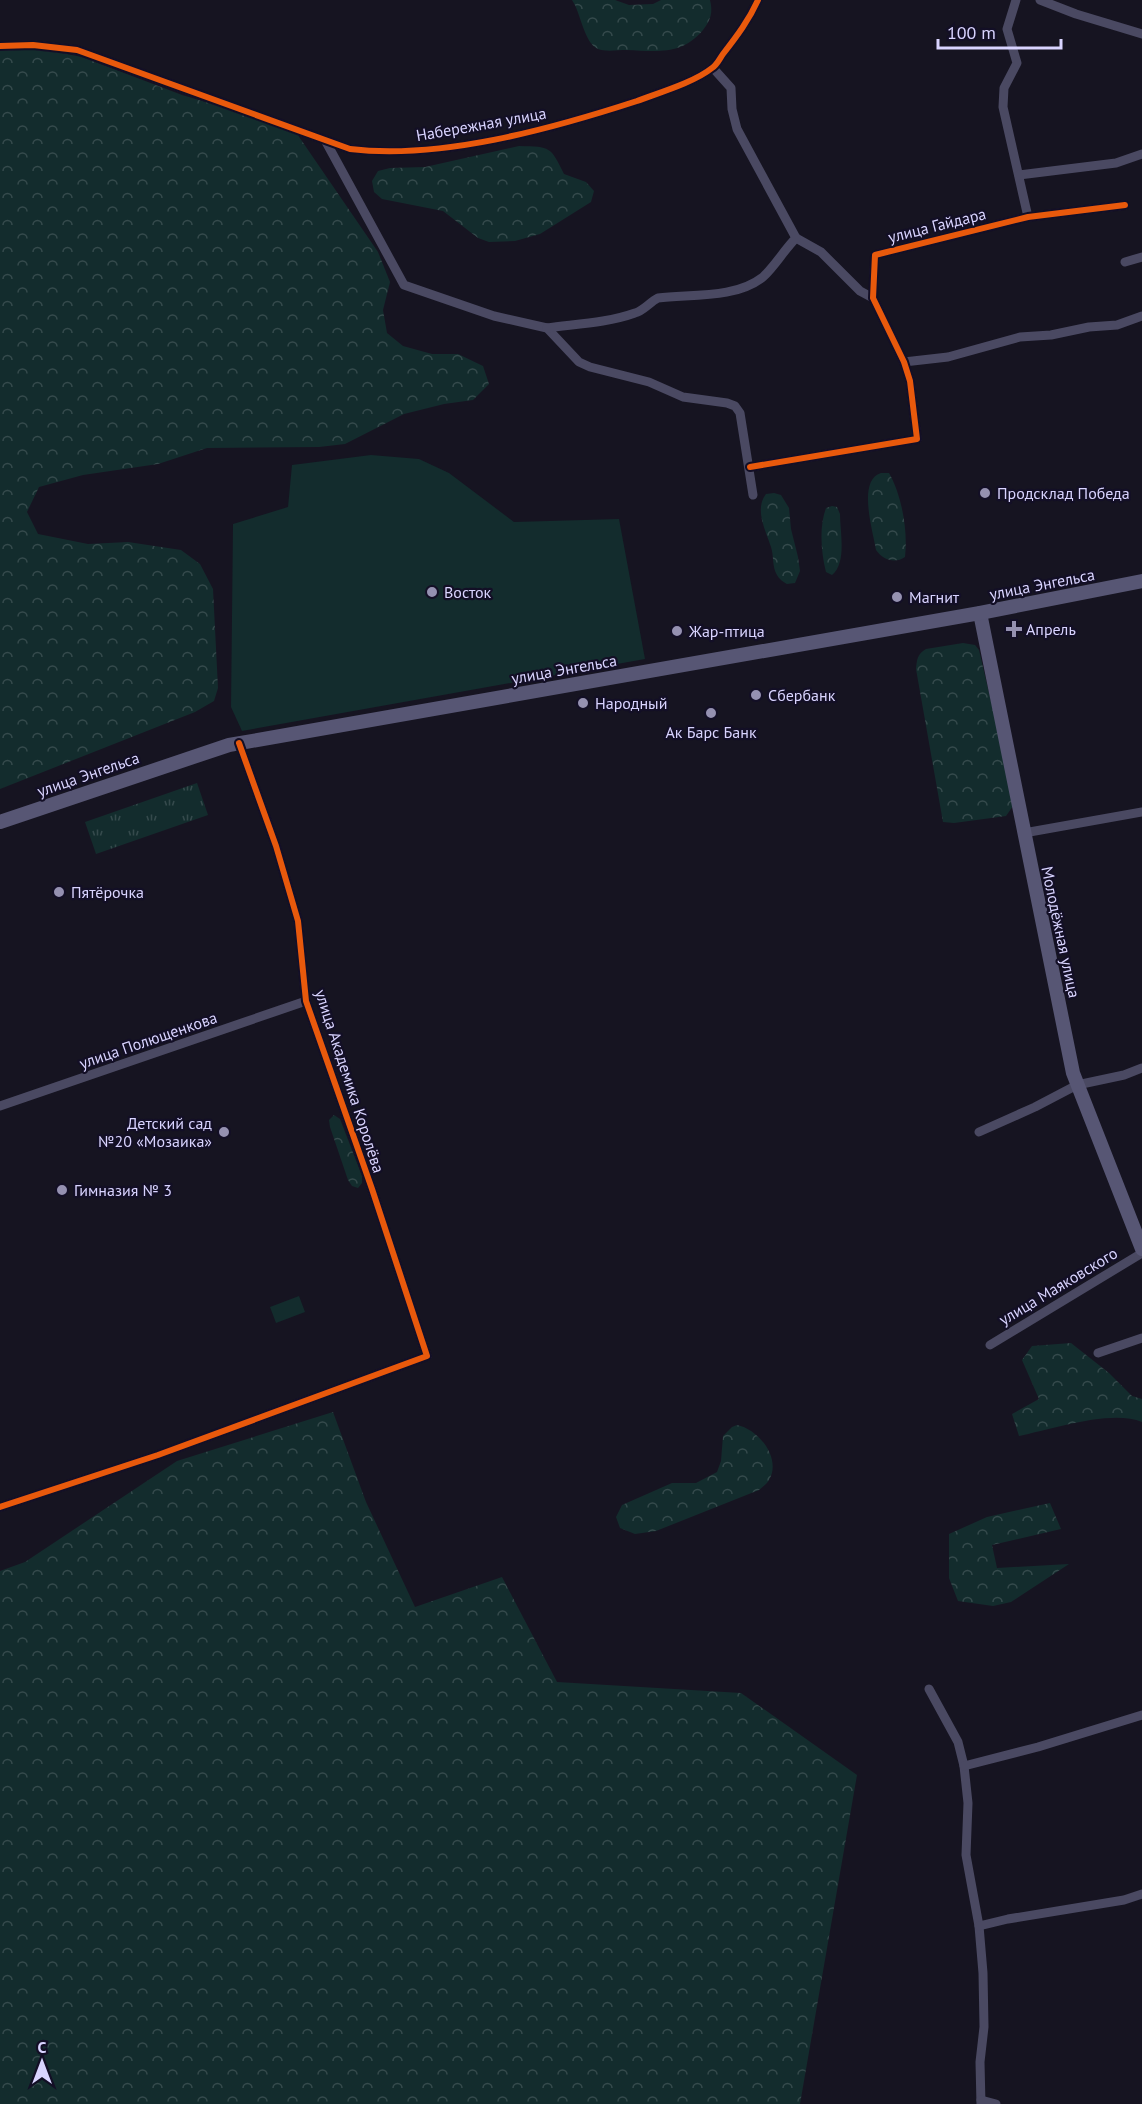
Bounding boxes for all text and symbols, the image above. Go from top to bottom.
scale bar [938,12,1061,50]
text: 100 m [947,21,996,44]
street label: Набережная улица [414,103,548,145]
street label: улица Гайдара [886,203,988,247]
place label: Продсклад Победа [997,483,1130,503]
marker: Продсклад Победа [978,486,992,500]
street label: улица Энгельса [988,564,1096,604]
place label: Восток [444,582,492,602]
marker: Восток [425,585,439,599]
place label: Магнит [909,587,960,607]
marker: Магнит [890,590,904,604]
place label: Апрель [1026,619,1076,639]
place label: Жар-птица [688,621,765,641]
marker: Апрель [1007,622,1021,636]
marker: Жар-птица [670,624,684,638]
street label: улица Энгельса [510,650,618,688]
place label: Сбербанк [768,685,836,705]
marker: Сбербанк [749,688,763,702]
place label: Народный [595,693,667,713]
marker: Народный [576,696,590,710]
marker: Ак Барс Банк [704,706,718,720]
place label: Ак Барс Банк [665,722,757,742]
street label: улица Энгельса [34,747,142,801]
street label: Молодёжная улица [1037,864,1085,1000]
place label: Пятёрочка [71,882,144,902]
marker: Пятёрочка [52,885,66,899]
street label: улица Академика Королёва [311,987,389,1175]
street label: улица Полющенкова [76,1007,220,1073]
place label: Детский сад №20 «Мозаика» [98,1113,212,1151]
marker: Детский сад №20 «Мозаика» [217,1125,231,1139]
place label: Гимназия № 3 [74,1180,172,1200]
marker: Гимназия № 3 [55,1183,69,1197]
street label: улица Маяковского [995,1243,1121,1329]
north arrow [12,2032,72,2092]
text: С [38,2037,47,2057]

